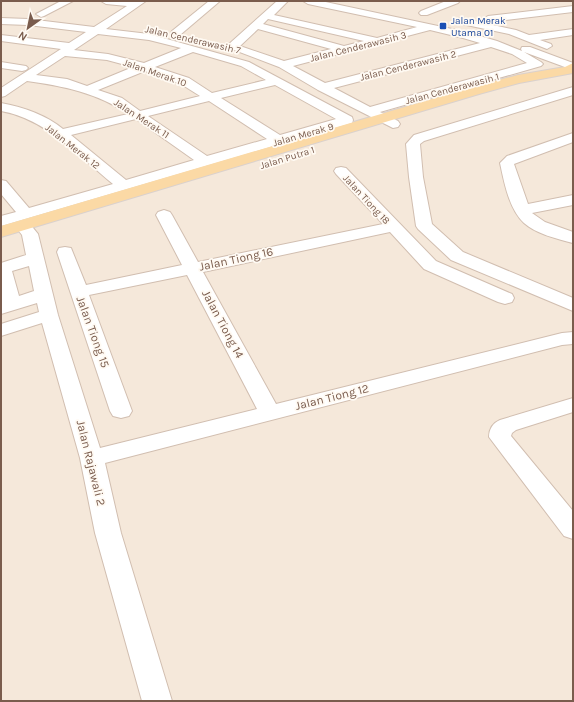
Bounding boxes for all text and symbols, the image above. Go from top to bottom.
north arrow [8,8,48,48]
place label: Jalan Merak Utama 01 [451,15,506,39]
marker: Jalan Merak Utama 01 [438,21,448,31]
street label: Jalan Cenderawasih 7 [144,23,242,57]
text: N [16,28,30,44]
street label: Jalan Cenderawasih 3 [309,29,408,65]
street label: Jalan Cenderawasih 2 [359,48,458,84]
street label: Jalan Merak 10 [121,56,188,89]
street label: Jalan Cenderawasih 1 [404,71,500,107]
street label: Jalan Merak 11 [112,96,171,141]
street label: Jalan Merak 9 [271,120,335,149]
street label: Jalan Merak 12 [43,122,102,172]
street label: Jalan Putra 1 [259,144,316,172]
street label: Jalan Tiong 18 [340,172,392,227]
street label: Jalan Tiong 16 [198,244,274,274]
street label: Jalan Tiong 14 [199,288,247,361]
street label: Jalan Tiong 15 [74,294,113,370]
street label: Jalan Tiong 12 [294,381,370,413]
street label: Jalan Rajawali 2 [74,419,108,507]

